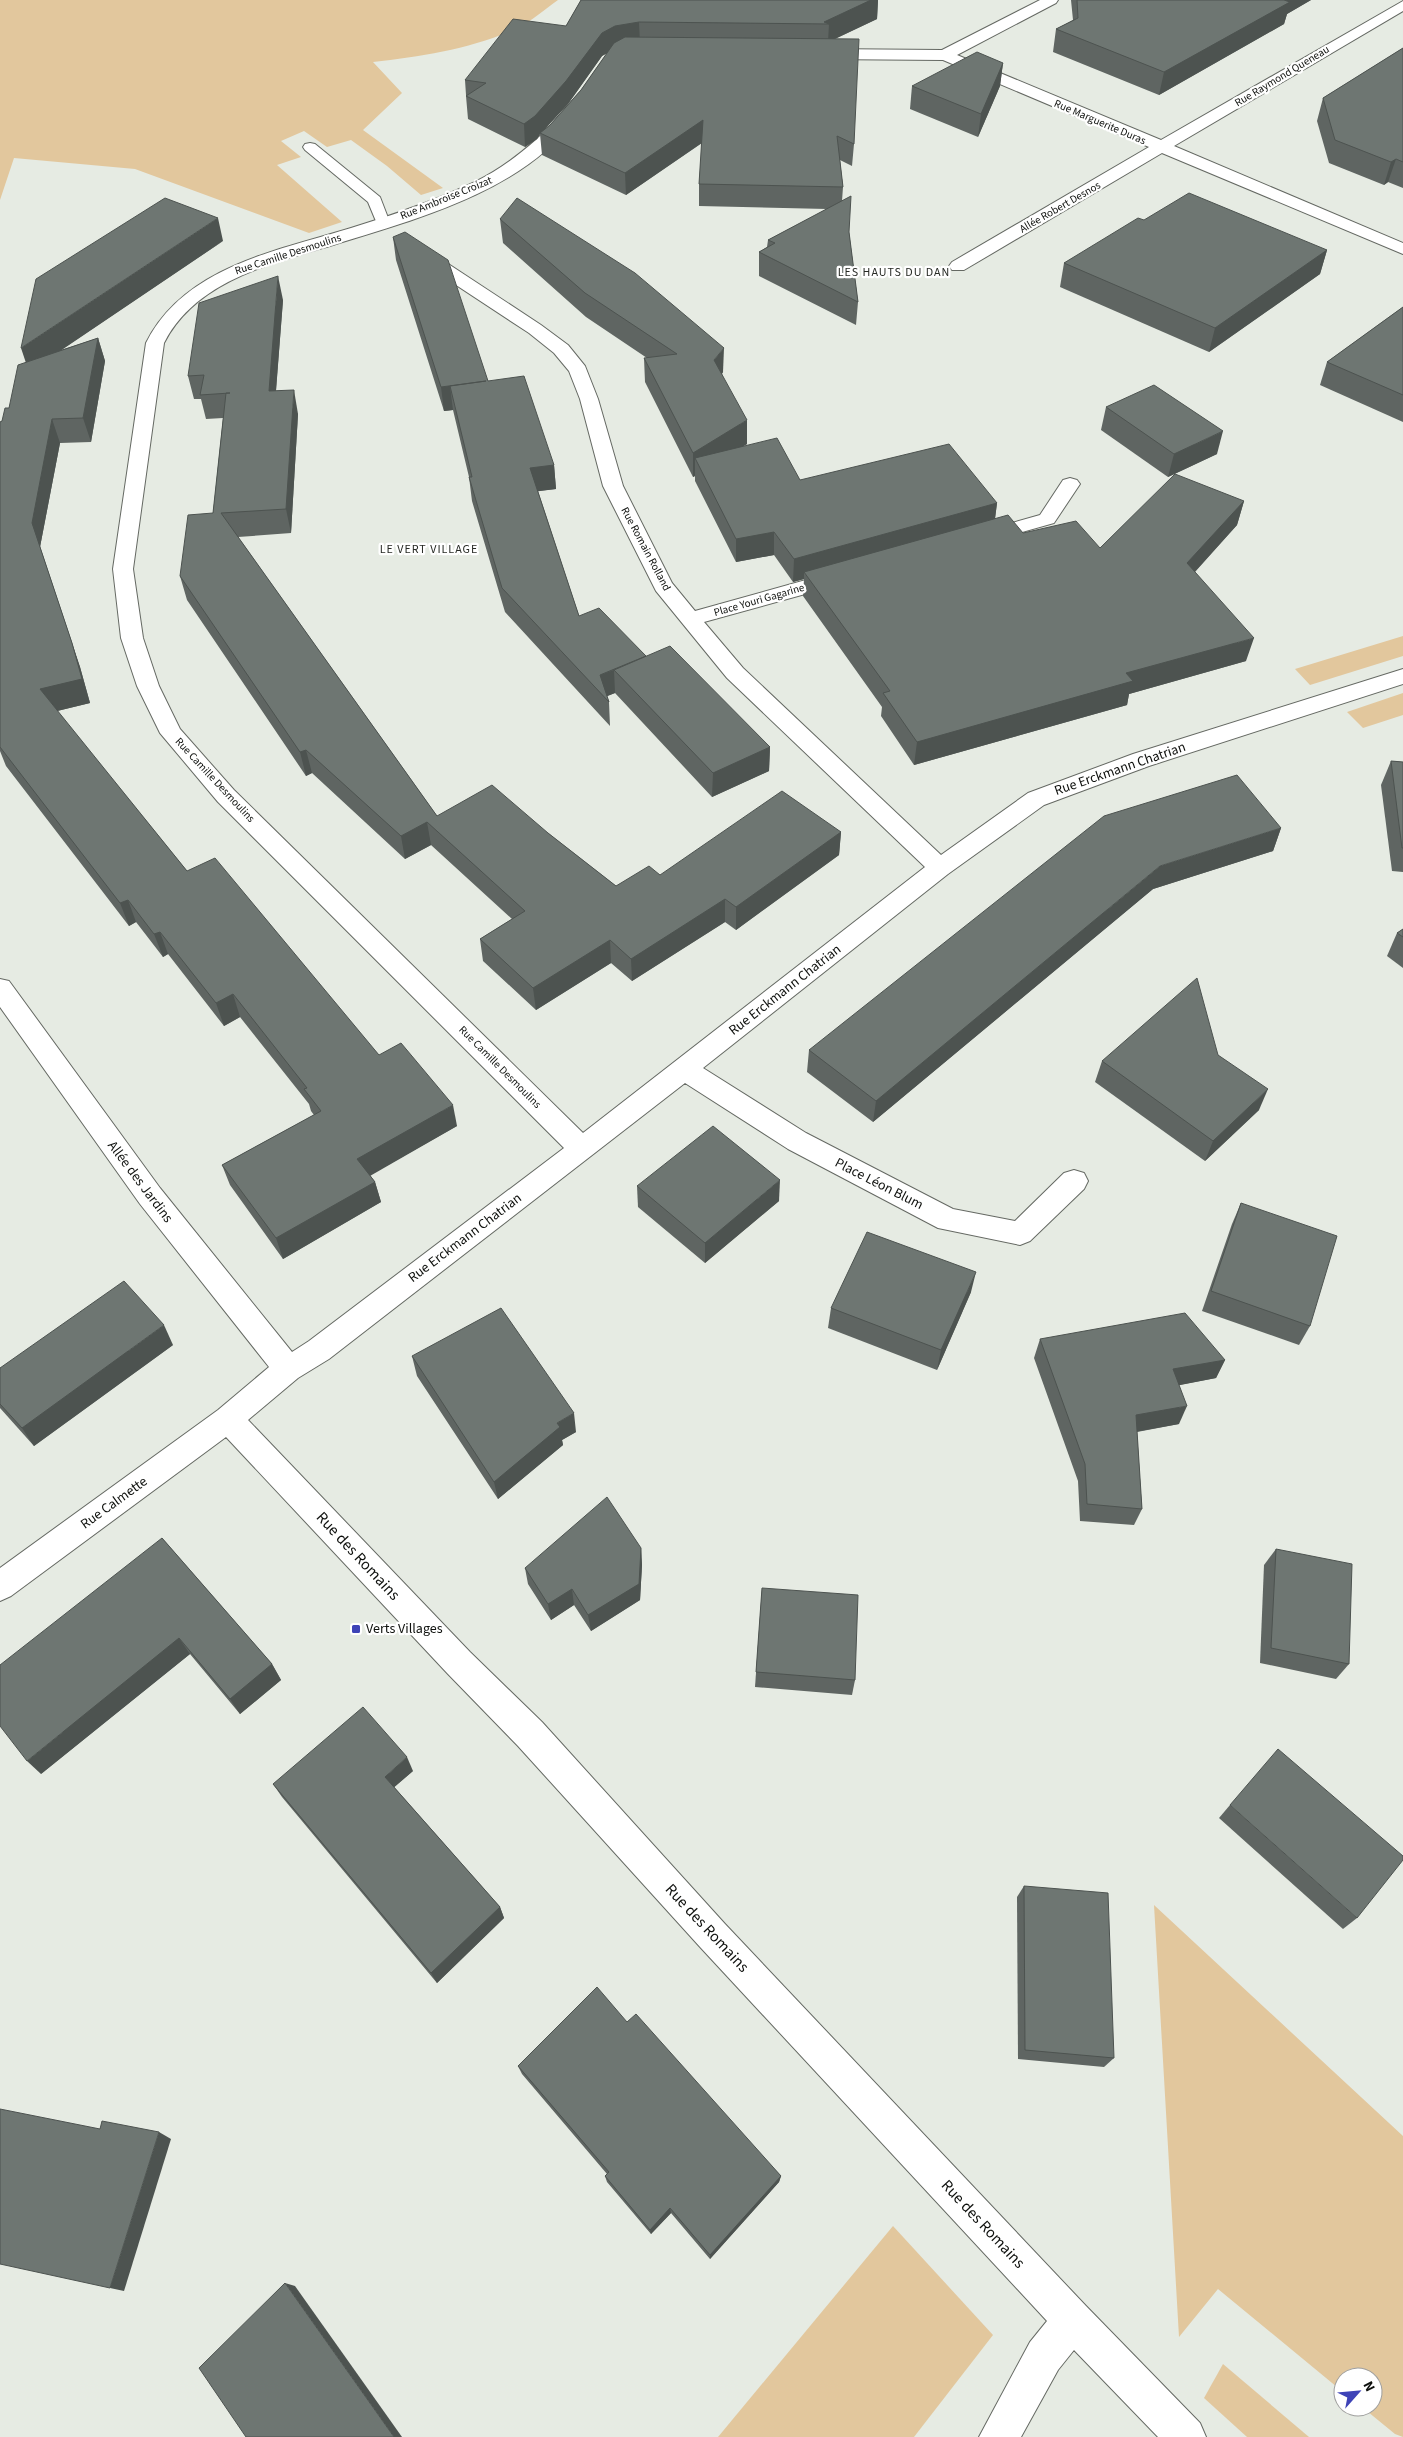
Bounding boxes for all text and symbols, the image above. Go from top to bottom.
street label: Rue Raymond Queneau [1232,42,1332,110]
street label: Rue Marguerite Duras [1052,96,1149,148]
street label: Rue Ambroise Croizat [398,173,494,223]
street label: Allée Robert Desnos [1017,177,1104,236]
street label: Rue Camille Desmoulins [233,230,343,278]
district label: LES HAUTS DU DAN [838,264,950,281]
street label: Rue Romain Rolland [618,504,674,594]
district label: LE VERT VILLAGE [380,541,478,558]
street label: Place Youri Gagarine [712,580,807,620]
street label: Rue Camille Desmoulins [172,734,259,826]
street label: Rue Erckmann Chatrian [1052,737,1188,801]
street label: Rue Erckmann Chatrian [725,940,845,1040]
street label: Rue Camille Desmoulins [456,1023,545,1112]
street label: Allée des Jardins [103,1137,178,1227]
street label: Place Léon Blum [831,1153,927,1215]
street label: Rue Erckmann Chatrian [404,1189,526,1287]
street label: Rue Calmette [76,1472,152,1534]
street label: Rue des Romains [311,1507,405,1605]
place label: Verts Villages [366,1619,443,1639]
marker: Verts Villages [350,1623,362,1635]
street label: Rue des Romains [660,1879,754,1977]
street label: Rue des Romains [936,2175,1030,2273]
north arrow [1333,2367,1383,2417]
text: N [1358,2378,1380,2395]

